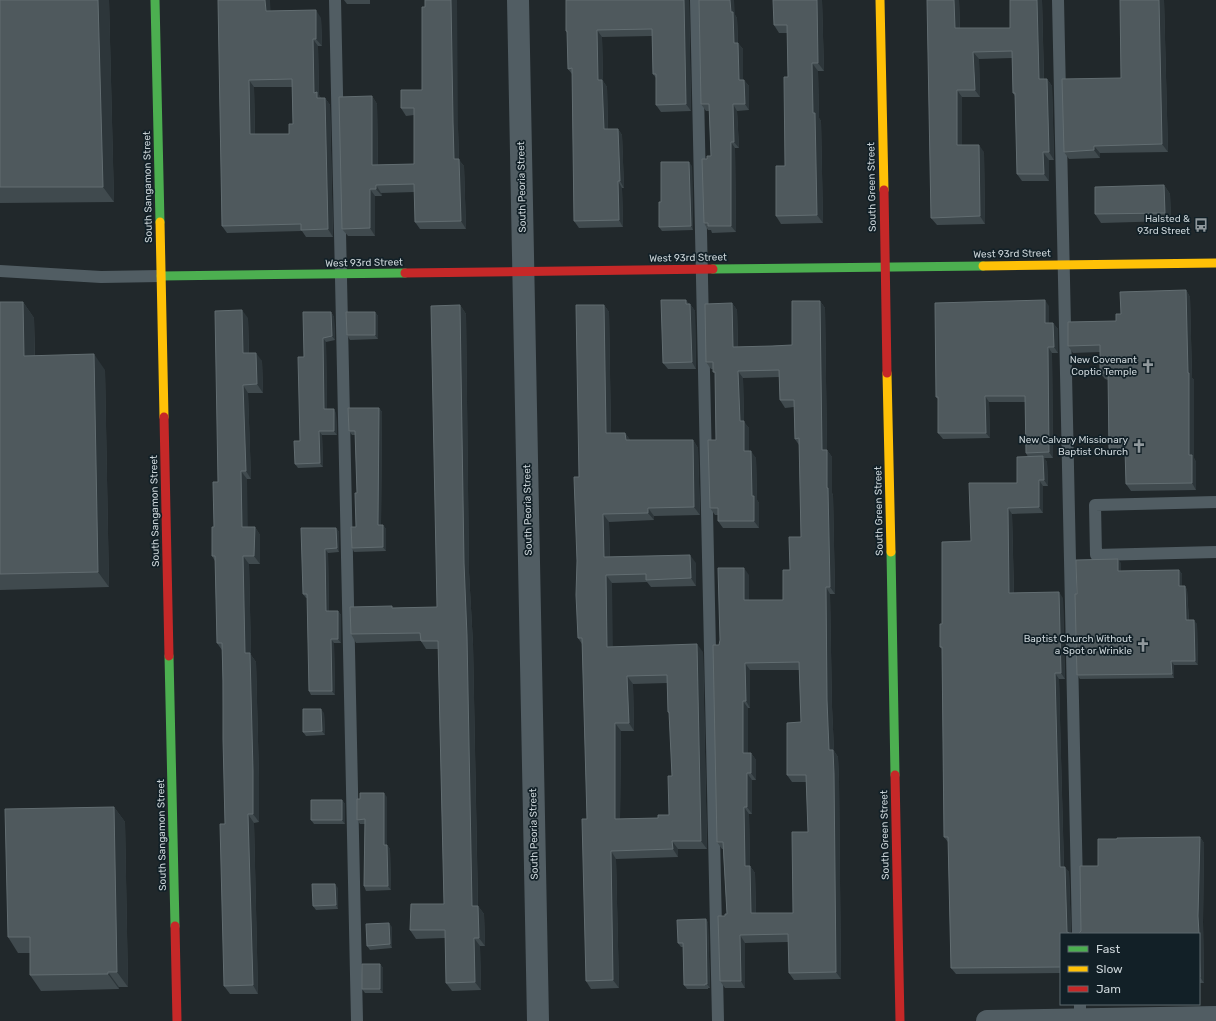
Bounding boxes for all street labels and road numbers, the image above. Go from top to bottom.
street label: South Sangamon Street [141,131,155,243]
street label: South Peoria Street [515,141,529,233]
street label: South Green Street [865,142,879,232]
street label: West 93rd Street [973,247,1051,261]
street label: West 93rd Street [649,251,727,265]
street label: West 93rd Street [325,256,403,270]
street label: South Sangamon Street [148,455,162,567]
street label: South Peoria Street [521,464,535,556]
street label: South Green Street [872,466,886,556]
street label: South Sangamon Street [155,779,169,891]
street label: South Peoria Street [527,788,541,880]
street label: South Green Street [878,790,892,880]

